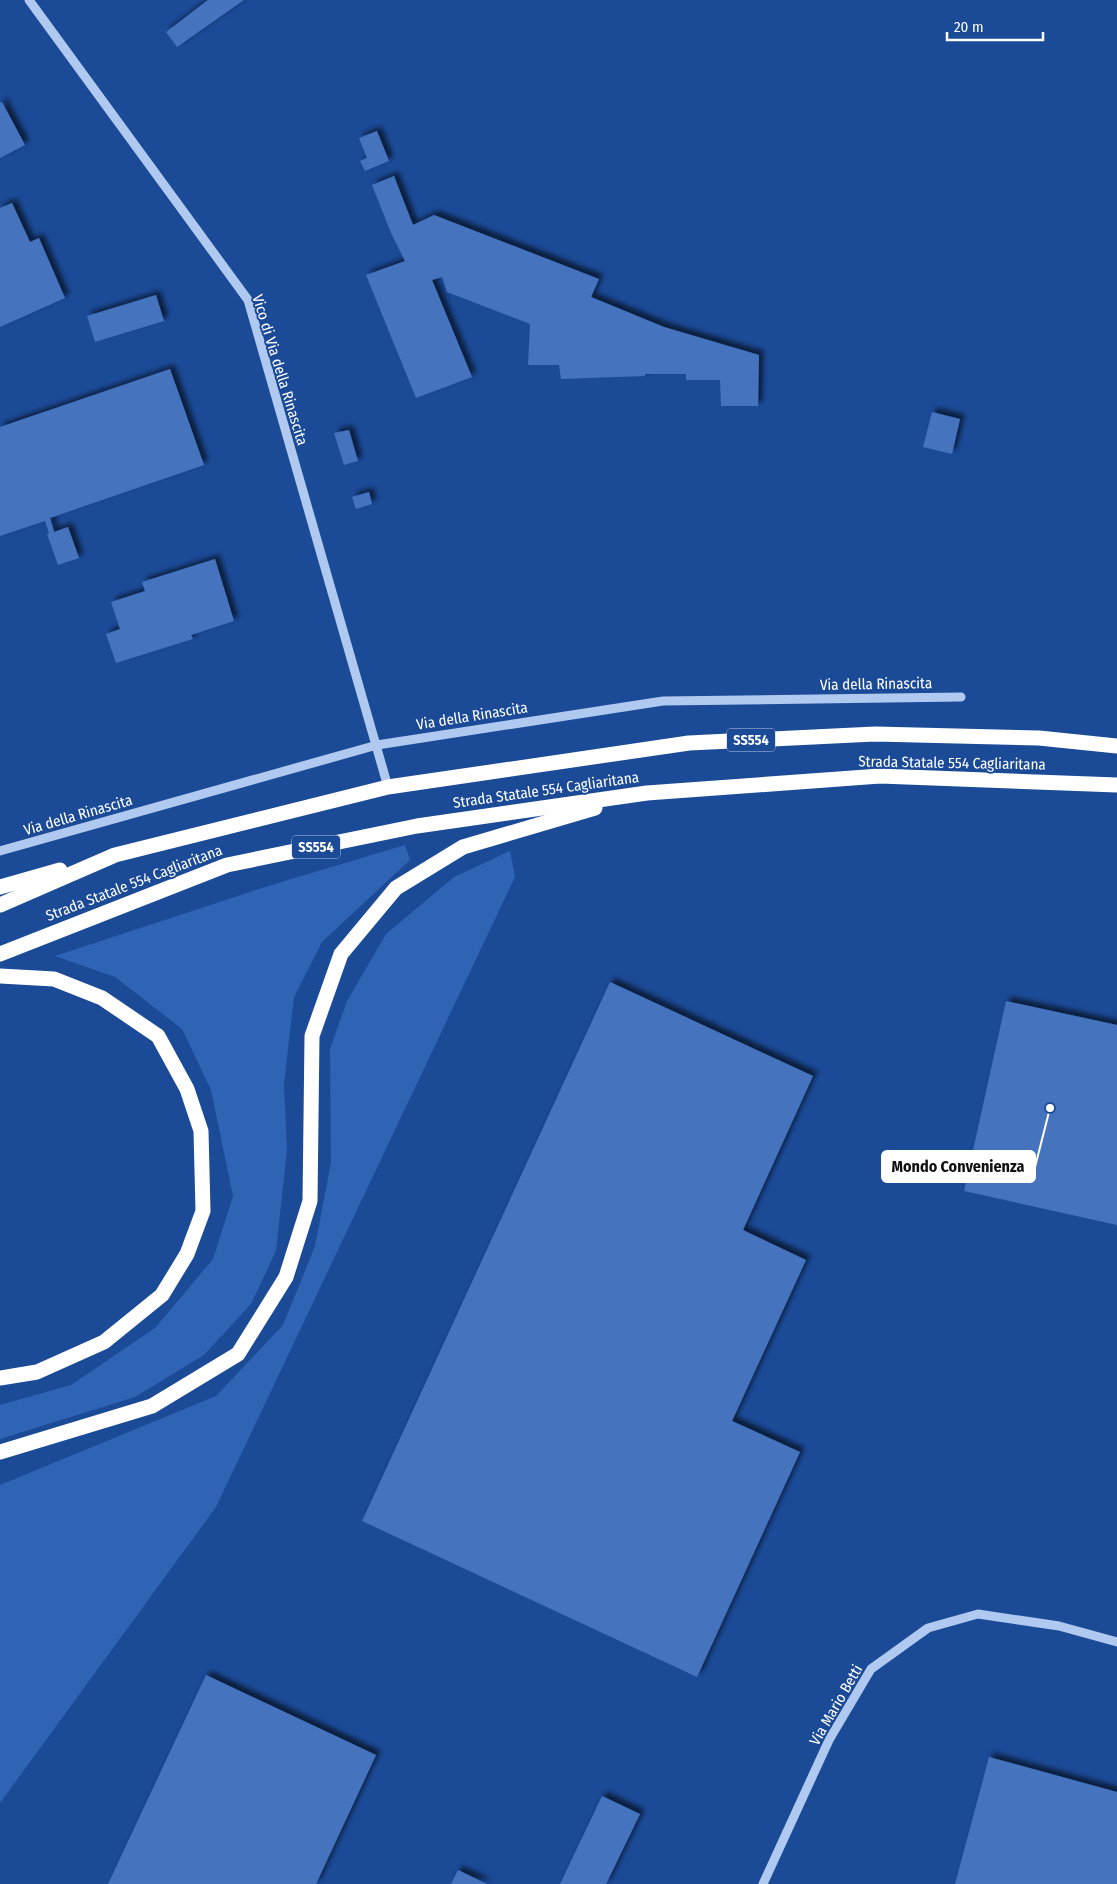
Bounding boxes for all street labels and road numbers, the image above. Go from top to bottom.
street label: Vico di Via della Rinascita [248,292,312,448]
street label: Via della Rinascita [820,674,932,694]
street label: Via della Rinascita [415,698,529,734]
road number: SS554 [727,728,775,752]
street label: Strada Statale 554 Cagliaritana [858,752,1046,774]
street label: Strada Statale 554 Cagliaritana [452,768,640,812]
street label: Via della Rinascita [22,791,134,839]
road number: SS554 [292,836,340,859]
street label: Strada Statale 554 Cagliaritana [43,841,225,925]
street label: Via Mario Betti [806,1662,866,1748]

